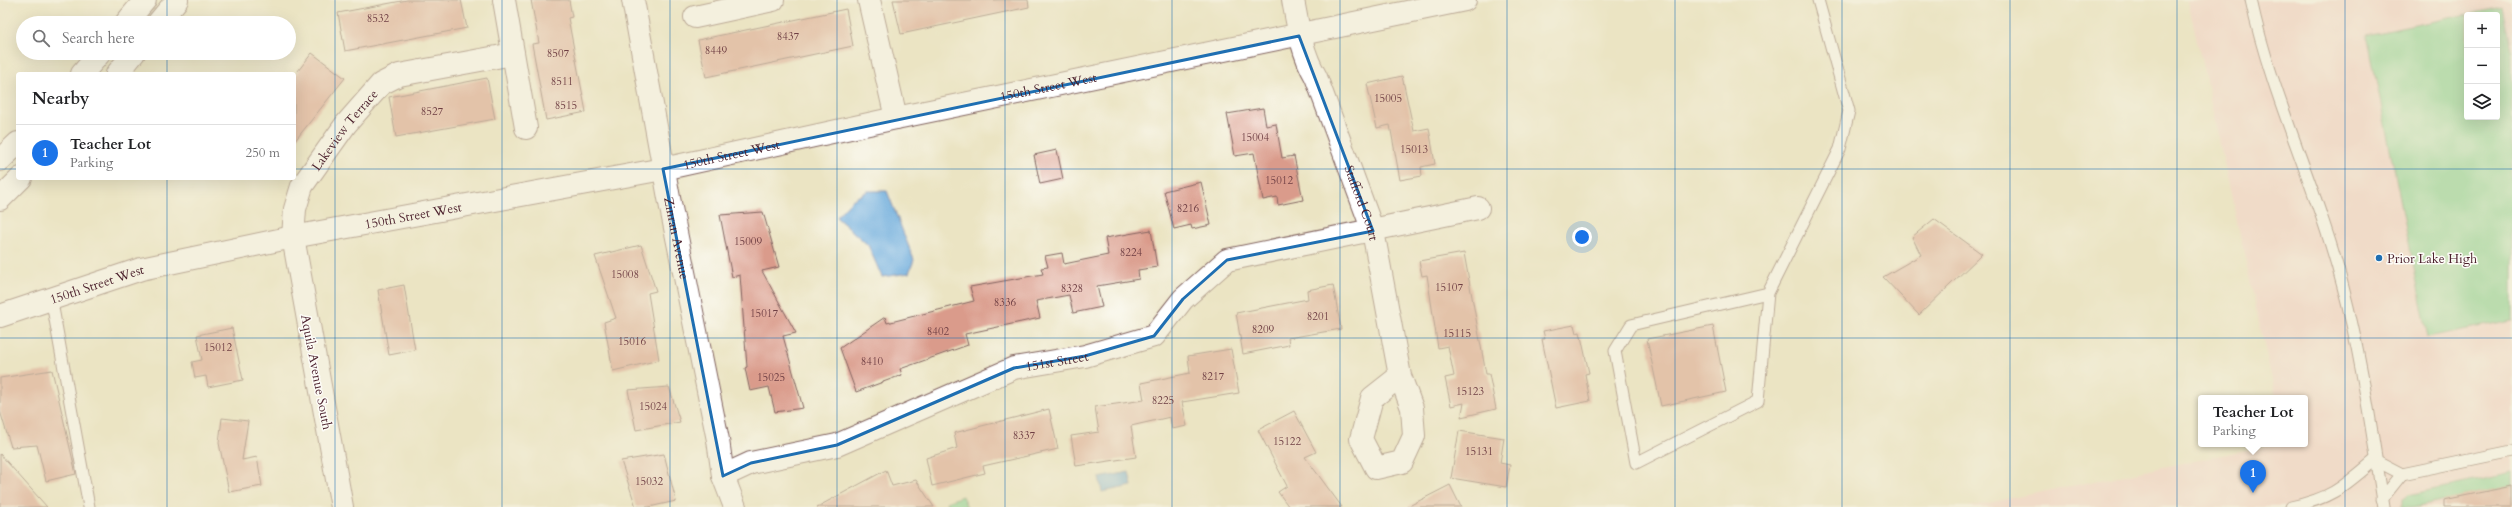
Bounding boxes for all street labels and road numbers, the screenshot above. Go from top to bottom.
street label: 150th Street West [998,69,1098,106]
street label: Lakeview Terrace [308,86,382,175]
street label: 150th Street West [682,136,781,174]
street label: Stafford Court [1339,163,1383,242]
street label: Zinran Avenue [659,195,693,281]
street label: 150th Street West [363,198,463,234]
street label: 150th Street West [48,261,146,309]
street label: Aquila Avenue South [296,313,336,431]
street label: 151st Street [1024,348,1091,376]

